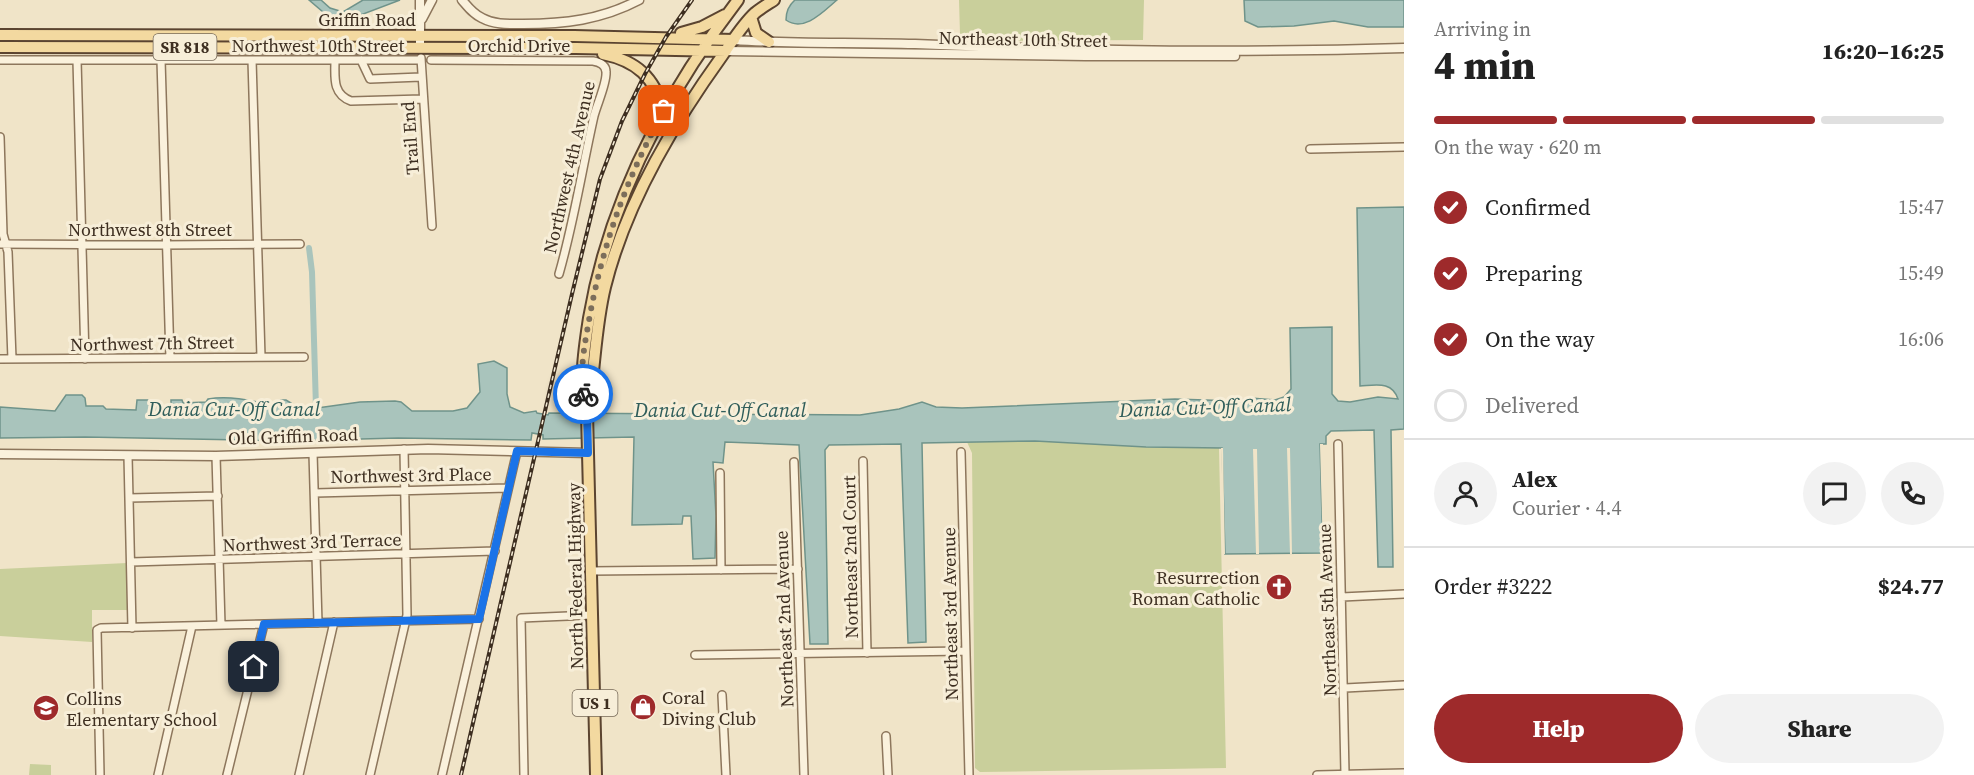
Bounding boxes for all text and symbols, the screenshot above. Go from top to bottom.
street label: Griffin Road [318,7,416,32]
text: Arriving in [1434,15,1531,43]
street label: Northeast 10th Street [938,25,1108,53]
street label: Northwest 10th Street [232,33,405,58]
street label: Orchid Drive [468,33,570,58]
road number: SR 818 [154,34,216,60]
text: 16:20–16:25 [1822,36,1944,66]
text: 4 min [1434,39,1536,92]
street label: Northwest 4th Avenue [537,78,601,256]
pin [638,85,689,136]
icon: bag [647,94,680,127]
street label: Trail End [395,100,425,176]
text: On the way · 620 m [1434,133,1601,161]
icon: check [1434,191,1467,224]
text: Confirmed [1485,192,1590,222]
text: 15:47 [1898,193,1944,221]
street label: Northwest 8th Street [68,217,232,242]
icon: check [1434,257,1467,290]
text: Preparing [1485,258,1582,288]
text: 15:49 [1898,259,1944,287]
icon: check [1434,323,1467,356]
text: On the way [1485,324,1594,354]
text: 16:06 [1898,325,1944,353]
street label: Northwest 7th Street [70,329,234,357]
courier [553,364,613,424]
icon: bike [567,378,600,411]
water label: Dania Cut-Off Canal [1118,390,1292,424]
text: Delivered [1485,390,1579,420]
water label: Dania Cut-Off Canal [147,395,320,423]
water label: Dania Cut-Off Canal [633,396,806,424]
street label: Old Griffin Road [228,421,358,451]
street label: Northwest 3rd Place [330,461,492,489]
button: person [1434,462,1497,525]
button: chat [1803,462,1866,525]
button: phone [1881,462,1944,525]
text: Alex [1512,464,1557,494]
street label: Northeast 2nd Court [836,475,864,639]
street label: North Federal Highway [561,482,589,670]
text: Courier · 4.4 [1512,494,1621,522]
street label: Northeast 5th Avenue [1311,523,1343,697]
street label: Northwest 3rd Terrace [222,526,402,558]
street label: Northeast 3rd Avenue [936,527,964,701]
street label: Northeast 2nd Avenue [768,530,800,708]
place label: Resurrection Roman Catholic [1132,565,1260,611]
text: Order #3222 [1434,571,1552,601]
text: $24.77 [1878,571,1944,601]
church icon: Resurrection Roman Catholic [1264,572,1294,602]
pin [228,641,279,692]
icon: home [237,650,270,683]
place label: Coral Diving Club [662,685,756,731]
place label: Collins Elementary School [66,686,217,732]
road number: US 1 [572,690,618,716]
shop icon: Coral Diving Club [628,692,658,722]
school or university icon: Collins Elementary School [31,693,61,723]
button: Help [1434,694,1683,763]
button: Share [1695,694,1944,763]

